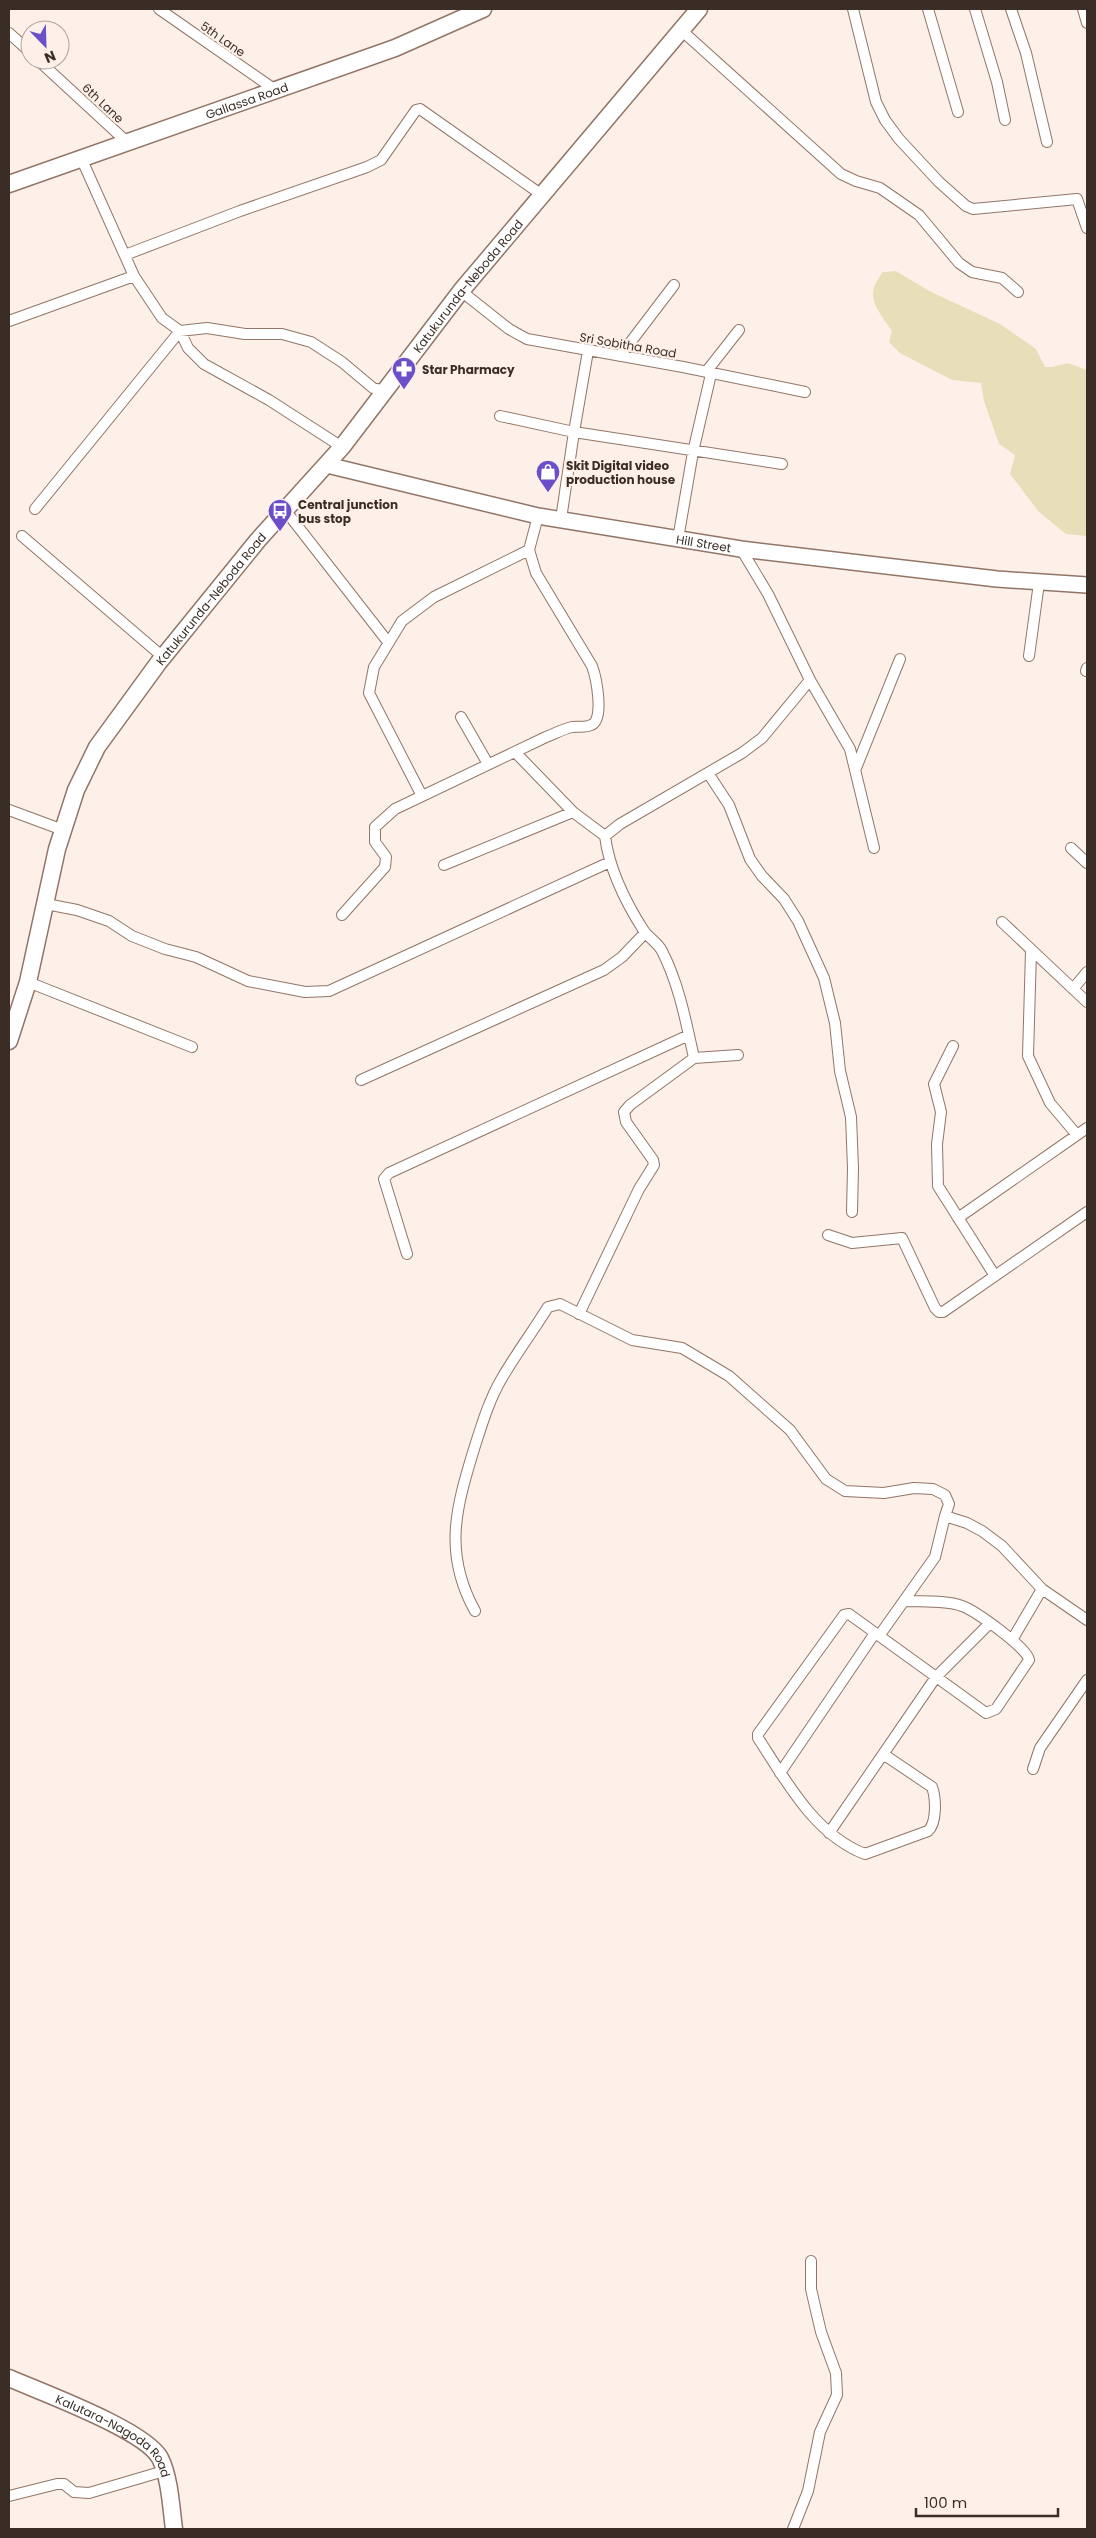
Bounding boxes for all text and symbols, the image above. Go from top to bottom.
street label: 5th Lane [197,17,249,61]
north arrow [20,20,70,70]
text: N [41,46,59,68]
street label: Gallassa Road [203,78,290,123]
street label: 6th Lane [78,79,128,127]
street label: Katukurunda-Neboda Road [409,216,526,356]
street label: Sri Sobitha Road [578,328,678,362]
pharmacy icon: Star Pharmacy [391,356,417,390]
place label: Star Pharmacy [422,361,515,378]
place label: Skit Digital video production house [566,457,676,488]
shop icon: Skit Digital video production house [535,459,561,493]
place label: Central junction bus stop [298,496,398,527]
bus stop icon: Central junction bus stop [267,498,293,532]
street label: Katukurunda-Neboda Road [152,528,270,668]
street label: Hill Street [675,530,733,556]
street label: Kalutara-Nagoda Road [53,2390,175,2479]
scale bar [916,2486,1058,2518]
text: 100 m [924,2492,967,2513]

